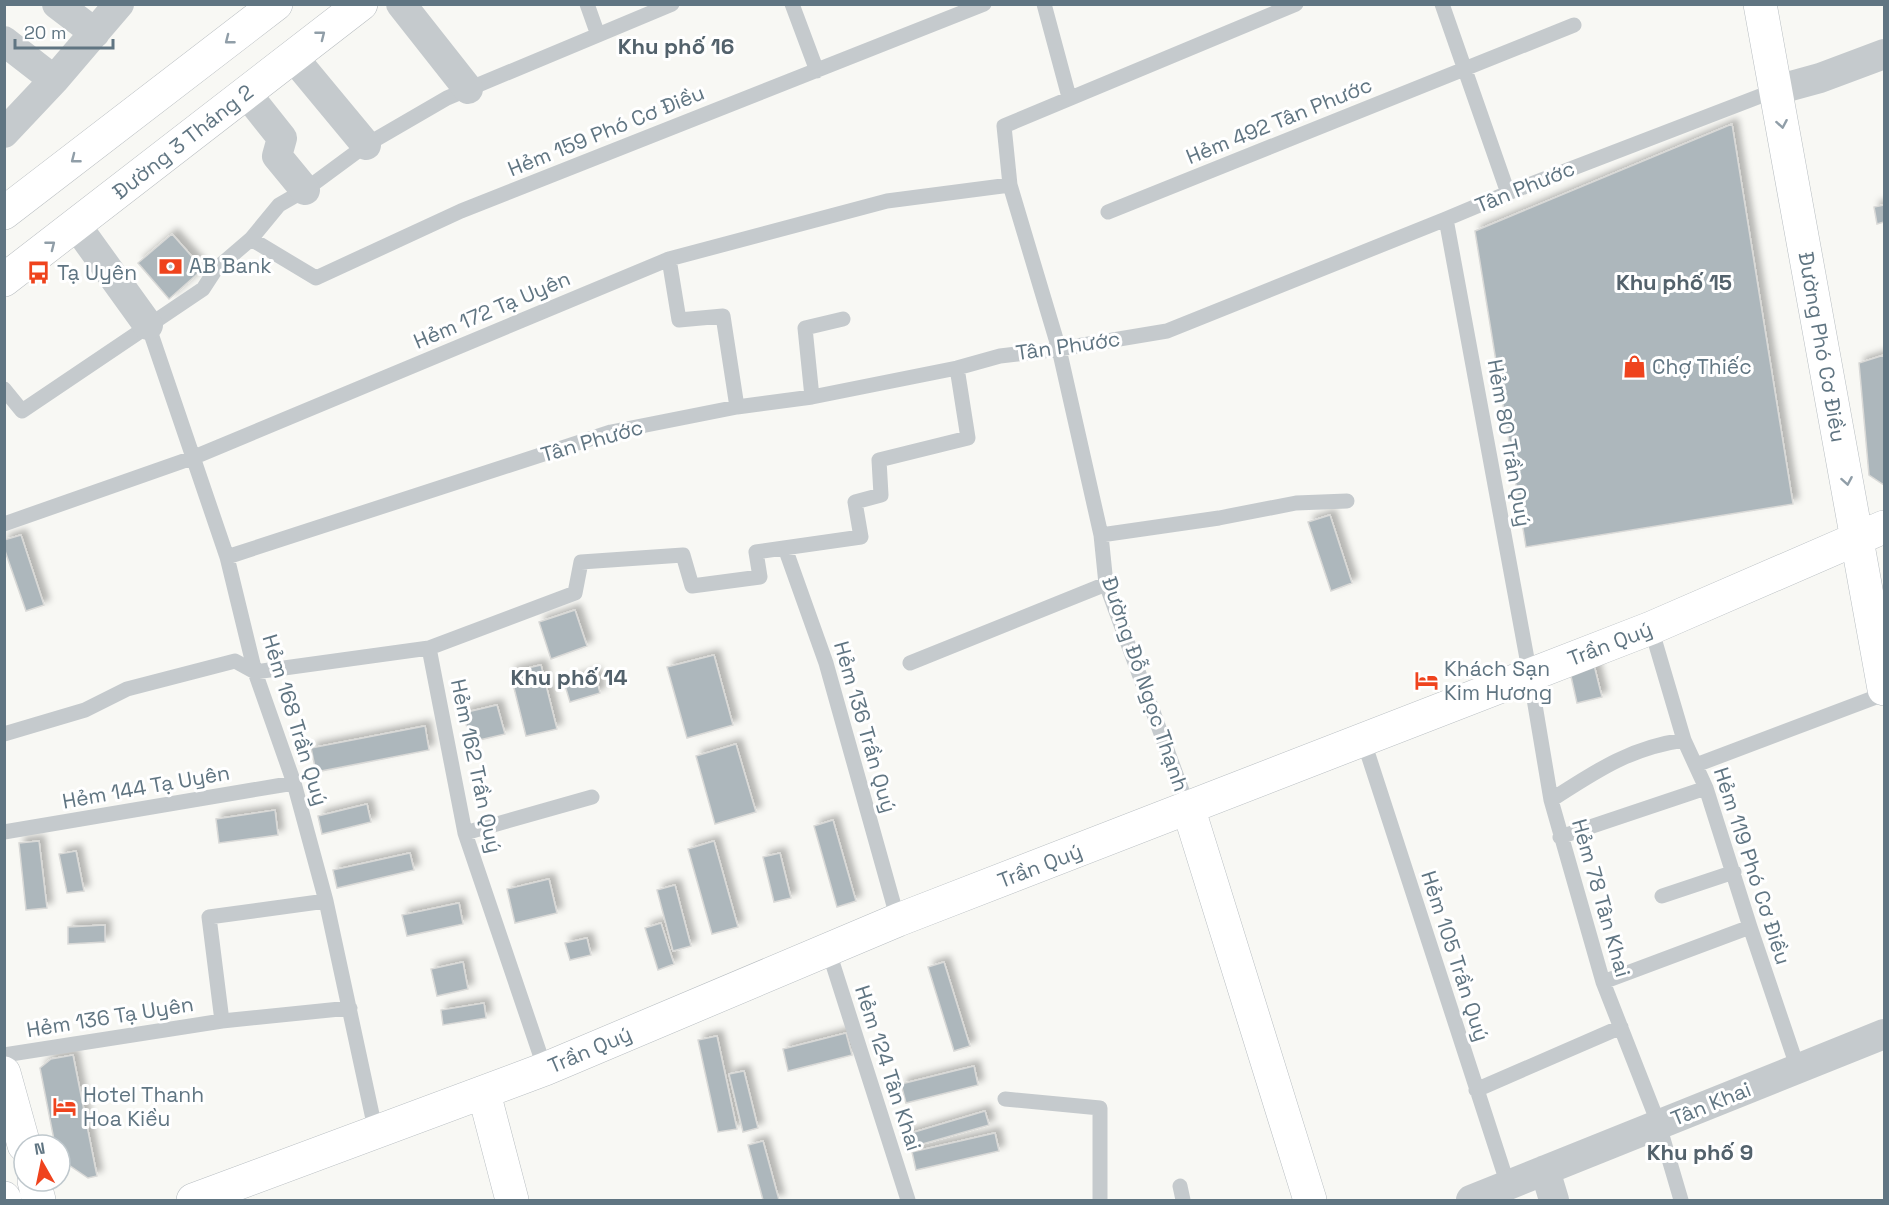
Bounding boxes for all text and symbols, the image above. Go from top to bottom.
scale bar [15,12,112,50]
text: 20 m [24,21,67,44]
one-way arrow [315,32,326,43]
district label: Khu phố 16 [618,32,734,60]
one-way arrow [225,33,236,44]
street label: Hẻm 492 Tân Phước [1182,71,1376,170]
street label: Đường 3 Tháng 2 [107,78,259,205]
street label: Hẻm 159 Phó Cơ Điều [504,79,708,182]
one-way arrow [1775,119,1787,129]
one-way arrow [70,152,81,163]
street label: Tân Phước [1471,154,1579,219]
one-way arrow [44,241,55,252]
street label: Đường Phó Cơ Điều [1792,250,1853,444]
place label: AB Bank [189,252,272,279]
bank icon: AB Bank [158,253,184,279]
place label: Tạ Uyên [57,259,137,286]
bus stop icon: Tạ Uyên [26,260,52,286]
street label: Hẻm 172 Tạ Uyên [409,264,574,355]
district label: Khu phố 15 [1616,268,1732,296]
street label: Tân Phước [1014,325,1122,366]
place label: Chợ Thiếc [1652,353,1752,380]
shop icon: Chợ Thiếc [1621,354,1647,380]
street label: Hẻm 80 Trần Quý [1481,357,1538,529]
street label: Tân Phước [538,413,646,468]
one-way arrow [1840,476,1853,486]
street label: Đường Đỗ Ngọc Thạnh [1096,573,1195,795]
street label: Trần Quý [1564,615,1656,672]
street label: Hẻm 168 Trần Quý [257,631,334,809]
street label: Hẻm 136 Trần Quý [828,638,903,816]
place label: Khách Sạn Kim Hương [1444,655,1552,706]
district label: Khu phố 14 [511,663,627,691]
hotel icon: Khách Sạn Kim Hương [1413,668,1439,694]
street label: Hẻm 162 Trần Quý [445,676,508,855]
street label: Hẻm 144 Tạ Uyên [60,758,232,815]
street label: Hẻm 119 Phó Cơ Điều [1708,764,1797,968]
street label: Hẻm 78 Tân Khai [1566,816,1637,980]
street label: Trần Quý [994,837,1086,894]
street label: Hẻm 105 Trần Quý [1415,867,1496,1045]
street label: Hẻm 124 Tân Khai [849,982,928,1154]
street label: Hẻm 136 Tạ Uyên [24,990,195,1043]
street label: Trần Quý [544,1020,636,1079]
street label: Tân Khai [1667,1075,1755,1132]
place label: Hotel Thanh Hoa Kiều [83,1081,204,1132]
hotel icon: Hotel Thanh Hoa Kiều [52,1094,78,1120]
north arrow [12,1133,72,1193]
text: N [33,1137,47,1160]
district label: Khu phố 9 [1647,1138,1753,1166]

